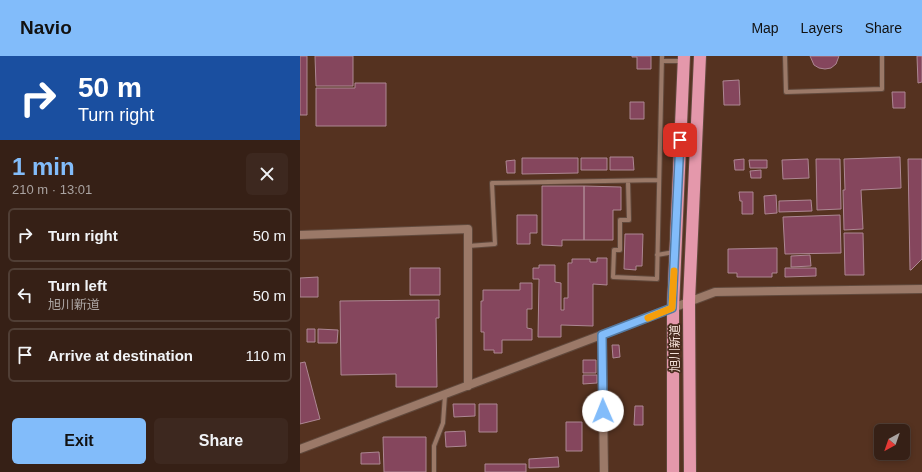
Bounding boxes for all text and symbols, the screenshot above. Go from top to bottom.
text: Navio [20,17,72,38]
text: Map [751,20,779,36]
text: Layers [801,20,843,36]
text: Share [865,20,902,36]
icon: right [12,72,64,124]
text: 50 m [78,72,142,103]
text: Turn right [78,105,154,125]
pin [663,123,697,157]
icon: arrive [669,129,691,151]
text: 1 min [12,153,75,180]
button: close [246,153,288,195]
text: 210 m · 13:01 [12,182,92,197]
icon: right [14,224,36,246]
text: Turn right [48,227,118,244]
text: 50 m [253,227,286,244]
text: Turn left [48,277,107,294]
icon: left [14,284,36,306]
text: 50 m [253,287,286,304]
text: 旭川新道 [48,297,100,312]
street label: 旭川新道 [668,324,682,372]
icon: arrive [14,344,36,366]
text: Arrive at destination [48,347,193,364]
text: 110 m [245,347,286,364]
position arrow [582,390,624,432]
button: Exit [12,418,146,464]
button: Share [154,418,288,464]
north arrow [874,424,910,460]
map controls [874,424,910,460]

